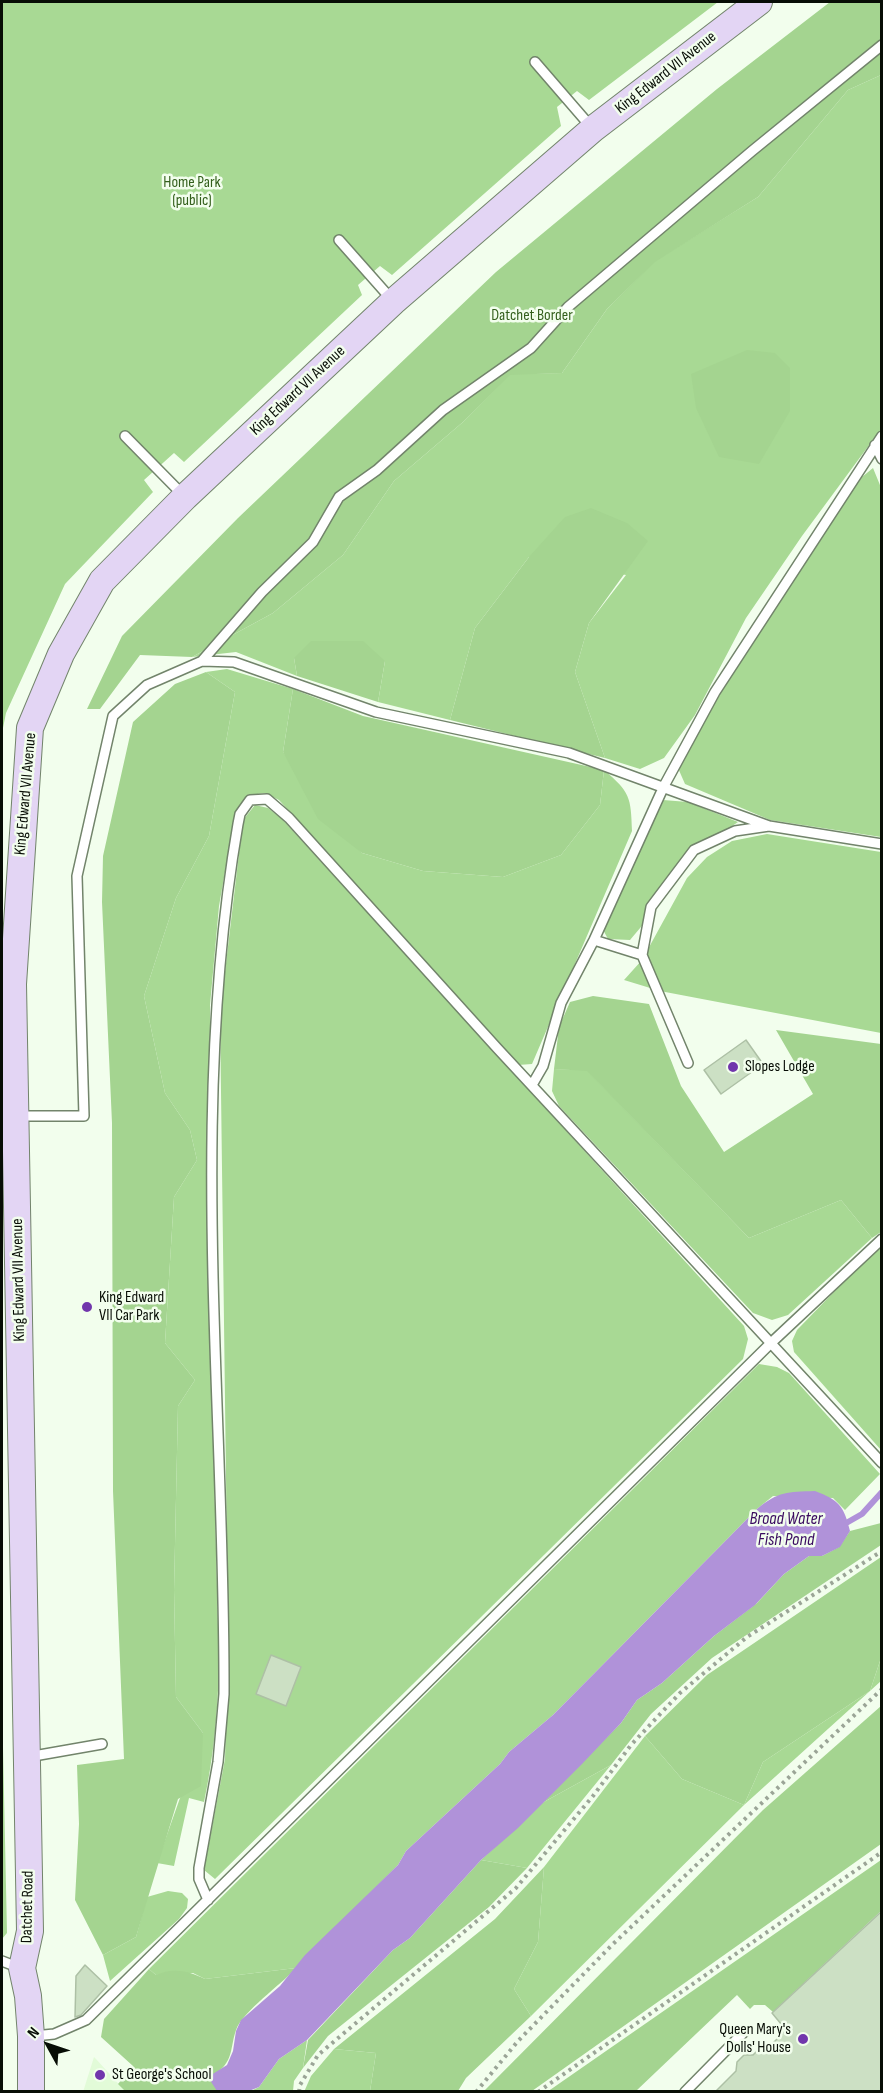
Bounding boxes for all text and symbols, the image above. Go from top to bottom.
street label: King Edward VII Avenue [612,28,720,118]
park label: Home Park (public) [163,173,221,211]
park label: Datchet Border [491,306,573,326]
street label: King Edward VII Avenue [246,342,350,440]
street label: King Edward VII Avenue [11,732,41,856]
place label: Slopes Lodge [745,1057,815,1077]
marker: Slopes Lodge [726,1060,740,1074]
street label: King Edward VII Avenue [8,1218,30,1342]
place label: King Edward VII Car Park [99,1288,164,1326]
marker: King Edward VII Car Park [80,1300,94,1314]
water label: Broad Water Fish Pond [749,1508,823,1550]
street label: Datchet Road [18,1871,38,1943]
north arrow [18,2015,78,2075]
place label: Queen Mary's Dolls' House [719,2020,791,2058]
text: N [24,2024,44,2042]
marker: Queen Mary's Dolls' House [796,2032,810,2046]
place label: St George's School [112,2065,211,2085]
marker: St George's School [93,2068,107,2082]

